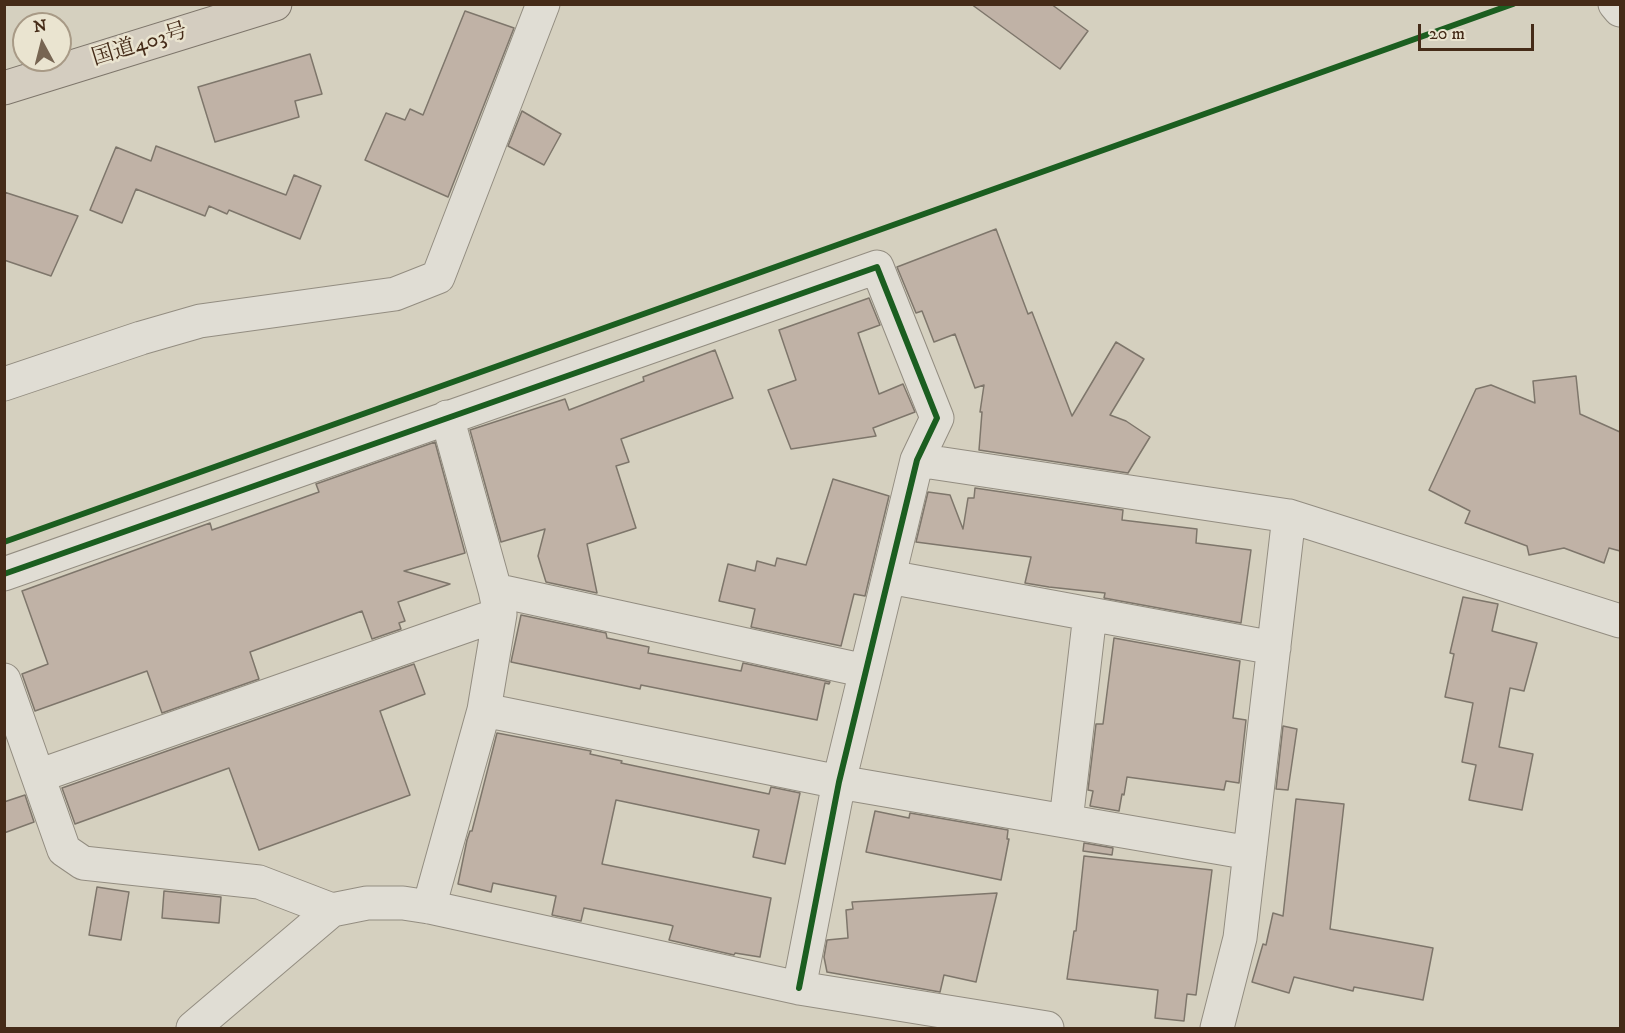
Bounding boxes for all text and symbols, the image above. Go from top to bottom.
north arrow [12,12,72,72]
scale bar [1421,12,1536,50]
text: N [32,15,48,37]
street label: 国道403号 [89,19,191,73]
text: 20 m [1429,23,1465,45]

